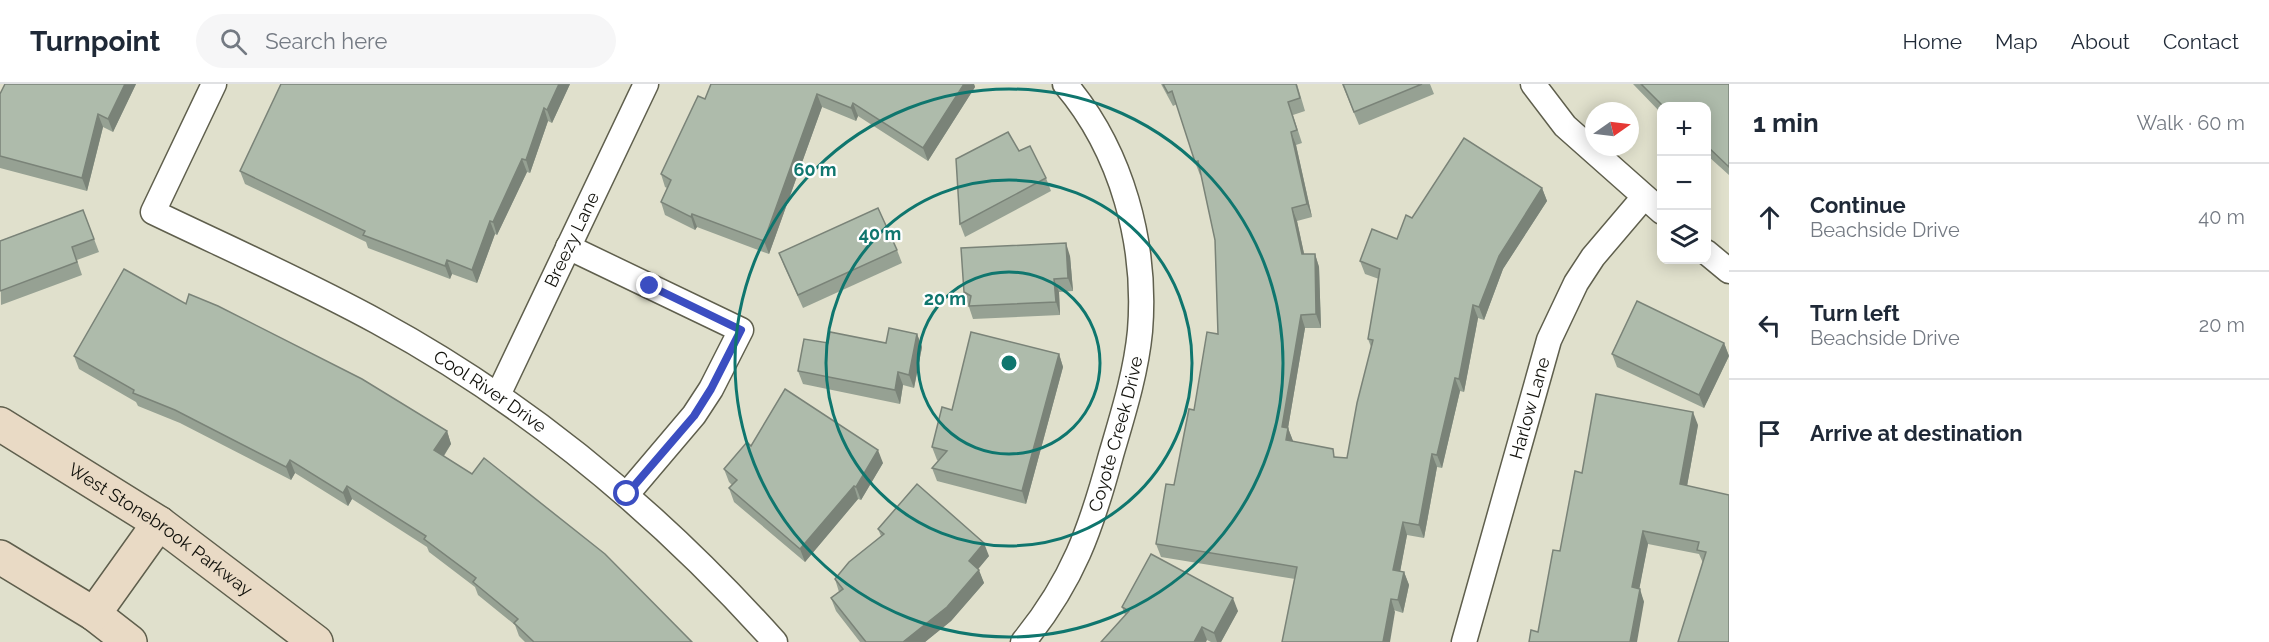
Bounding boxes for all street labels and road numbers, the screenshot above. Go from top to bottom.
street label: Breezy Lane [540,188,603,291]
street label: Cool River Drive [430,346,551,437]
street label: Coyote Creek Drive [1084,354,1146,514]
street label: Harlow Lane [1505,354,1554,461]
street label: West Stonebrook Parkway [65,458,257,600]

